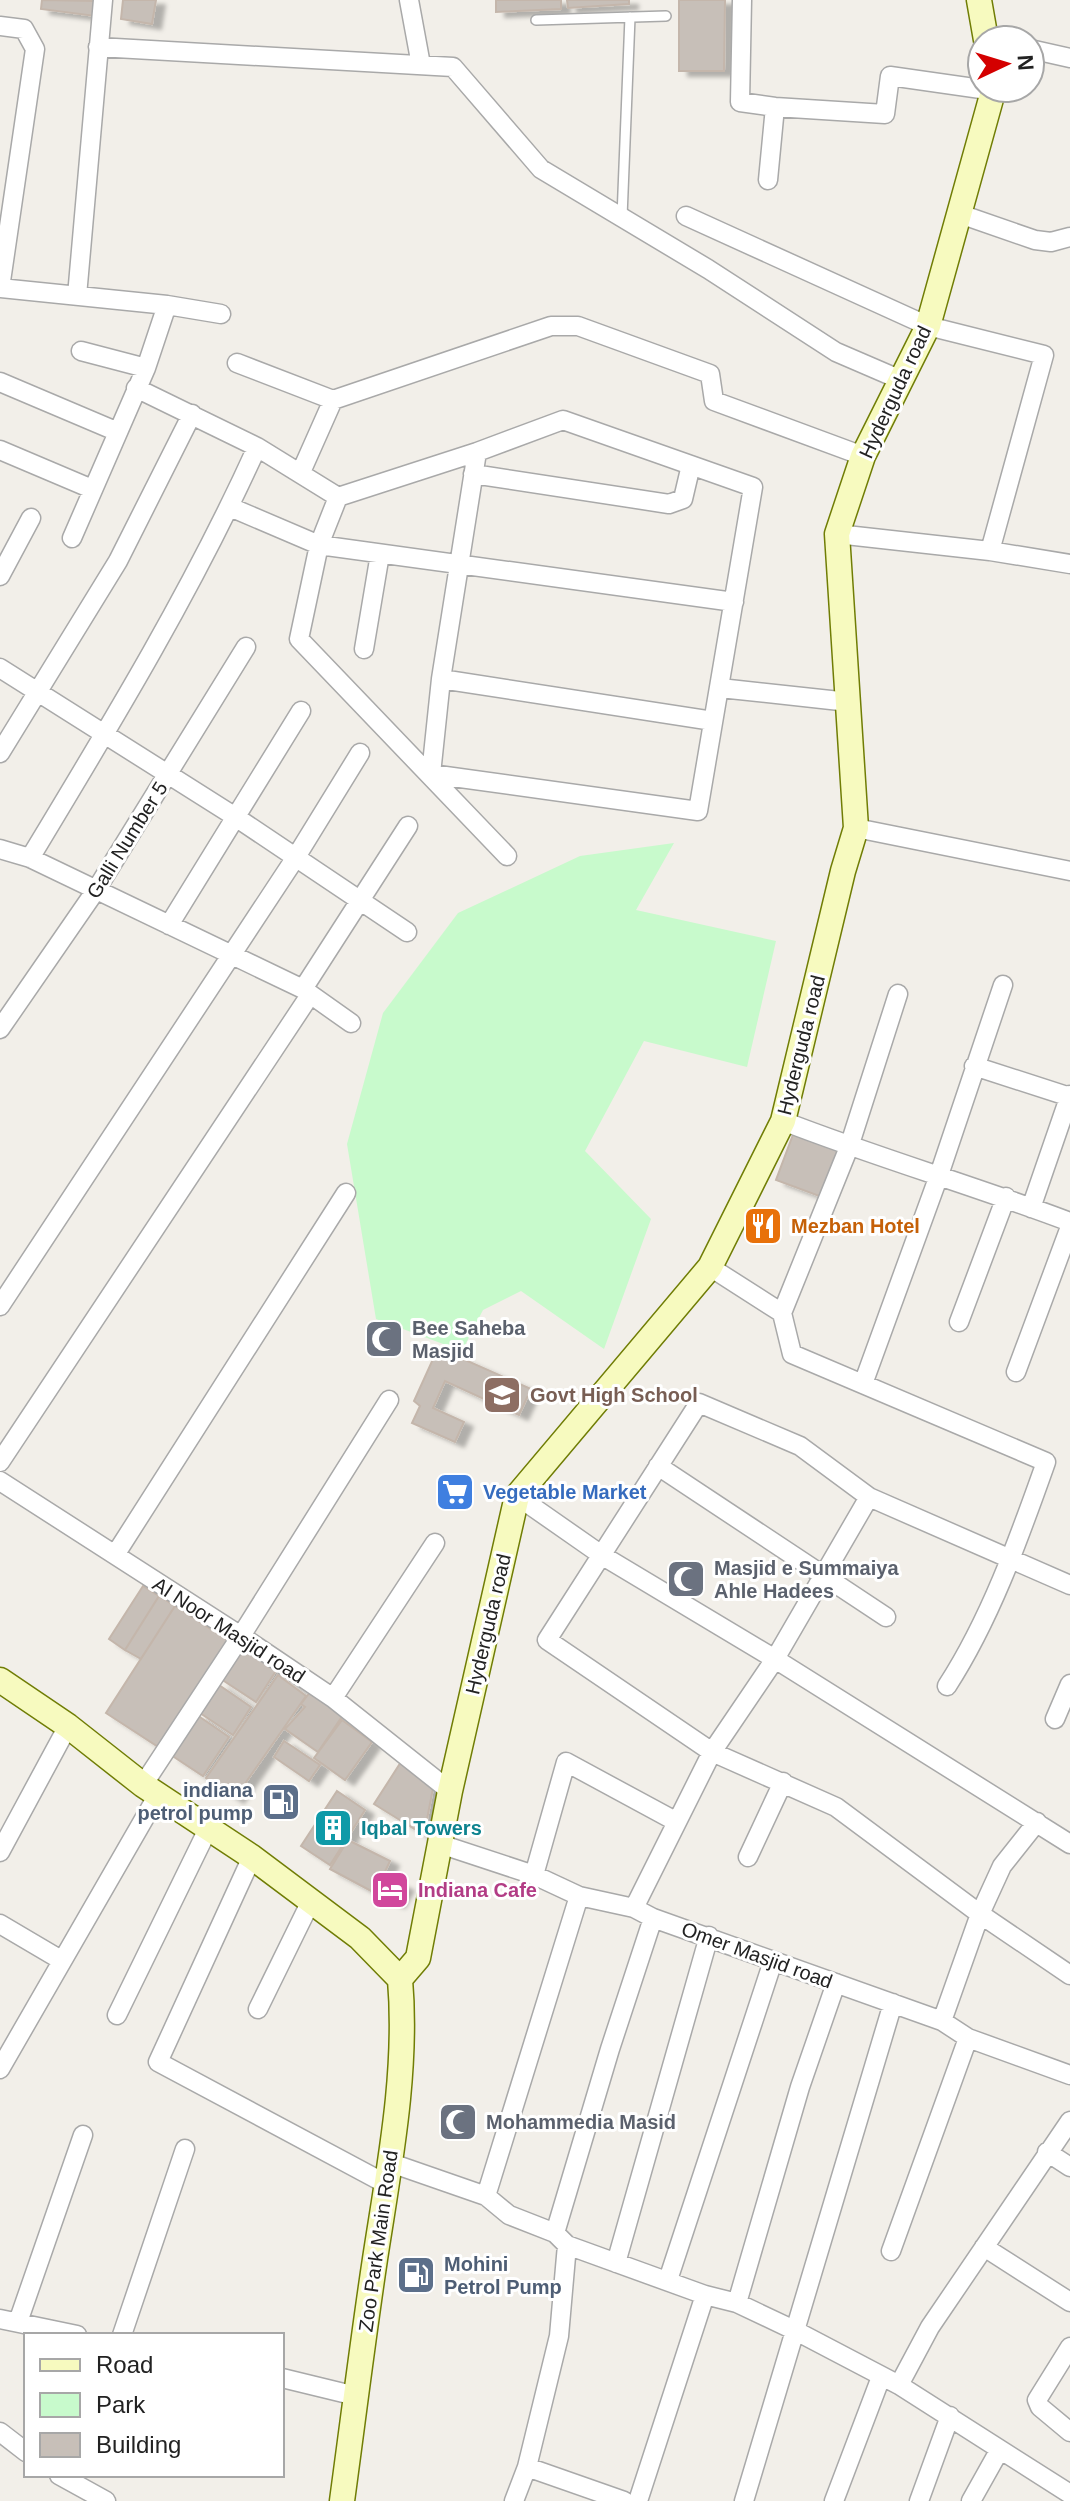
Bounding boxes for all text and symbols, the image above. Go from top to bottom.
north arrow [966,24,1046,104]
text: N [1012,54,1038,71]
street label: Hyderguda road [855,322,935,462]
street label: Galli Number 5 [82,778,172,902]
street label: Hyderguda road [773,973,829,1117]
restaurant icon: Mezban Hotel [742,1205,784,1247]
place label: Mezban Hotel [791,1215,920,1237]
place label: Bee Saheba Masjid [412,1317,526,1362]
mosque icon: Bee Saheba Masjid [363,1318,405,1360]
school or university icon: Govt High School [481,1374,523,1416]
place label: Govt High School [530,1384,698,1406]
supermarket icon: Vegetable Market [434,1471,476,1513]
place label: Vegetable Market [483,1481,647,1503]
street label: Hyderguda road [461,1552,515,1696]
place label: Masjid e Summaiya Ahle Hadees [714,1557,899,1602]
mosque icon: Masjid e Summaiya Ahle Hadees [665,1558,707,1600]
street label: AI Noor Masjid road [149,1573,309,1687]
place label: indiana petrol pump [137,1779,254,1824]
fuel station icon: indiana petrol pump [260,1781,302,1823]
building icon: Iqbal Towers [312,1807,354,1849]
place label: Iqbal Towers [361,1817,482,1839]
hotel icon: Indiana Cafe [369,1869,411,1911]
place label: Indiana Cafe [418,1879,537,1901]
street label: Omer Masjid road [679,1917,835,1993]
mosque icon: Mohammedia Masid [437,2101,479,2143]
place label: Mohammedia Masid [486,2111,676,2133]
street label: Zoo Park Main Road [354,2149,402,2333]
place label: Mohini Petrol Pump [444,2253,562,2298]
fuel station icon: Mohini Petrol Pump [395,2254,437,2296]
legend [24,2333,284,2477]
text: Road [96,2351,153,2378]
text: Park [96,2391,146,2418]
text: Building [96,2431,181,2458]

